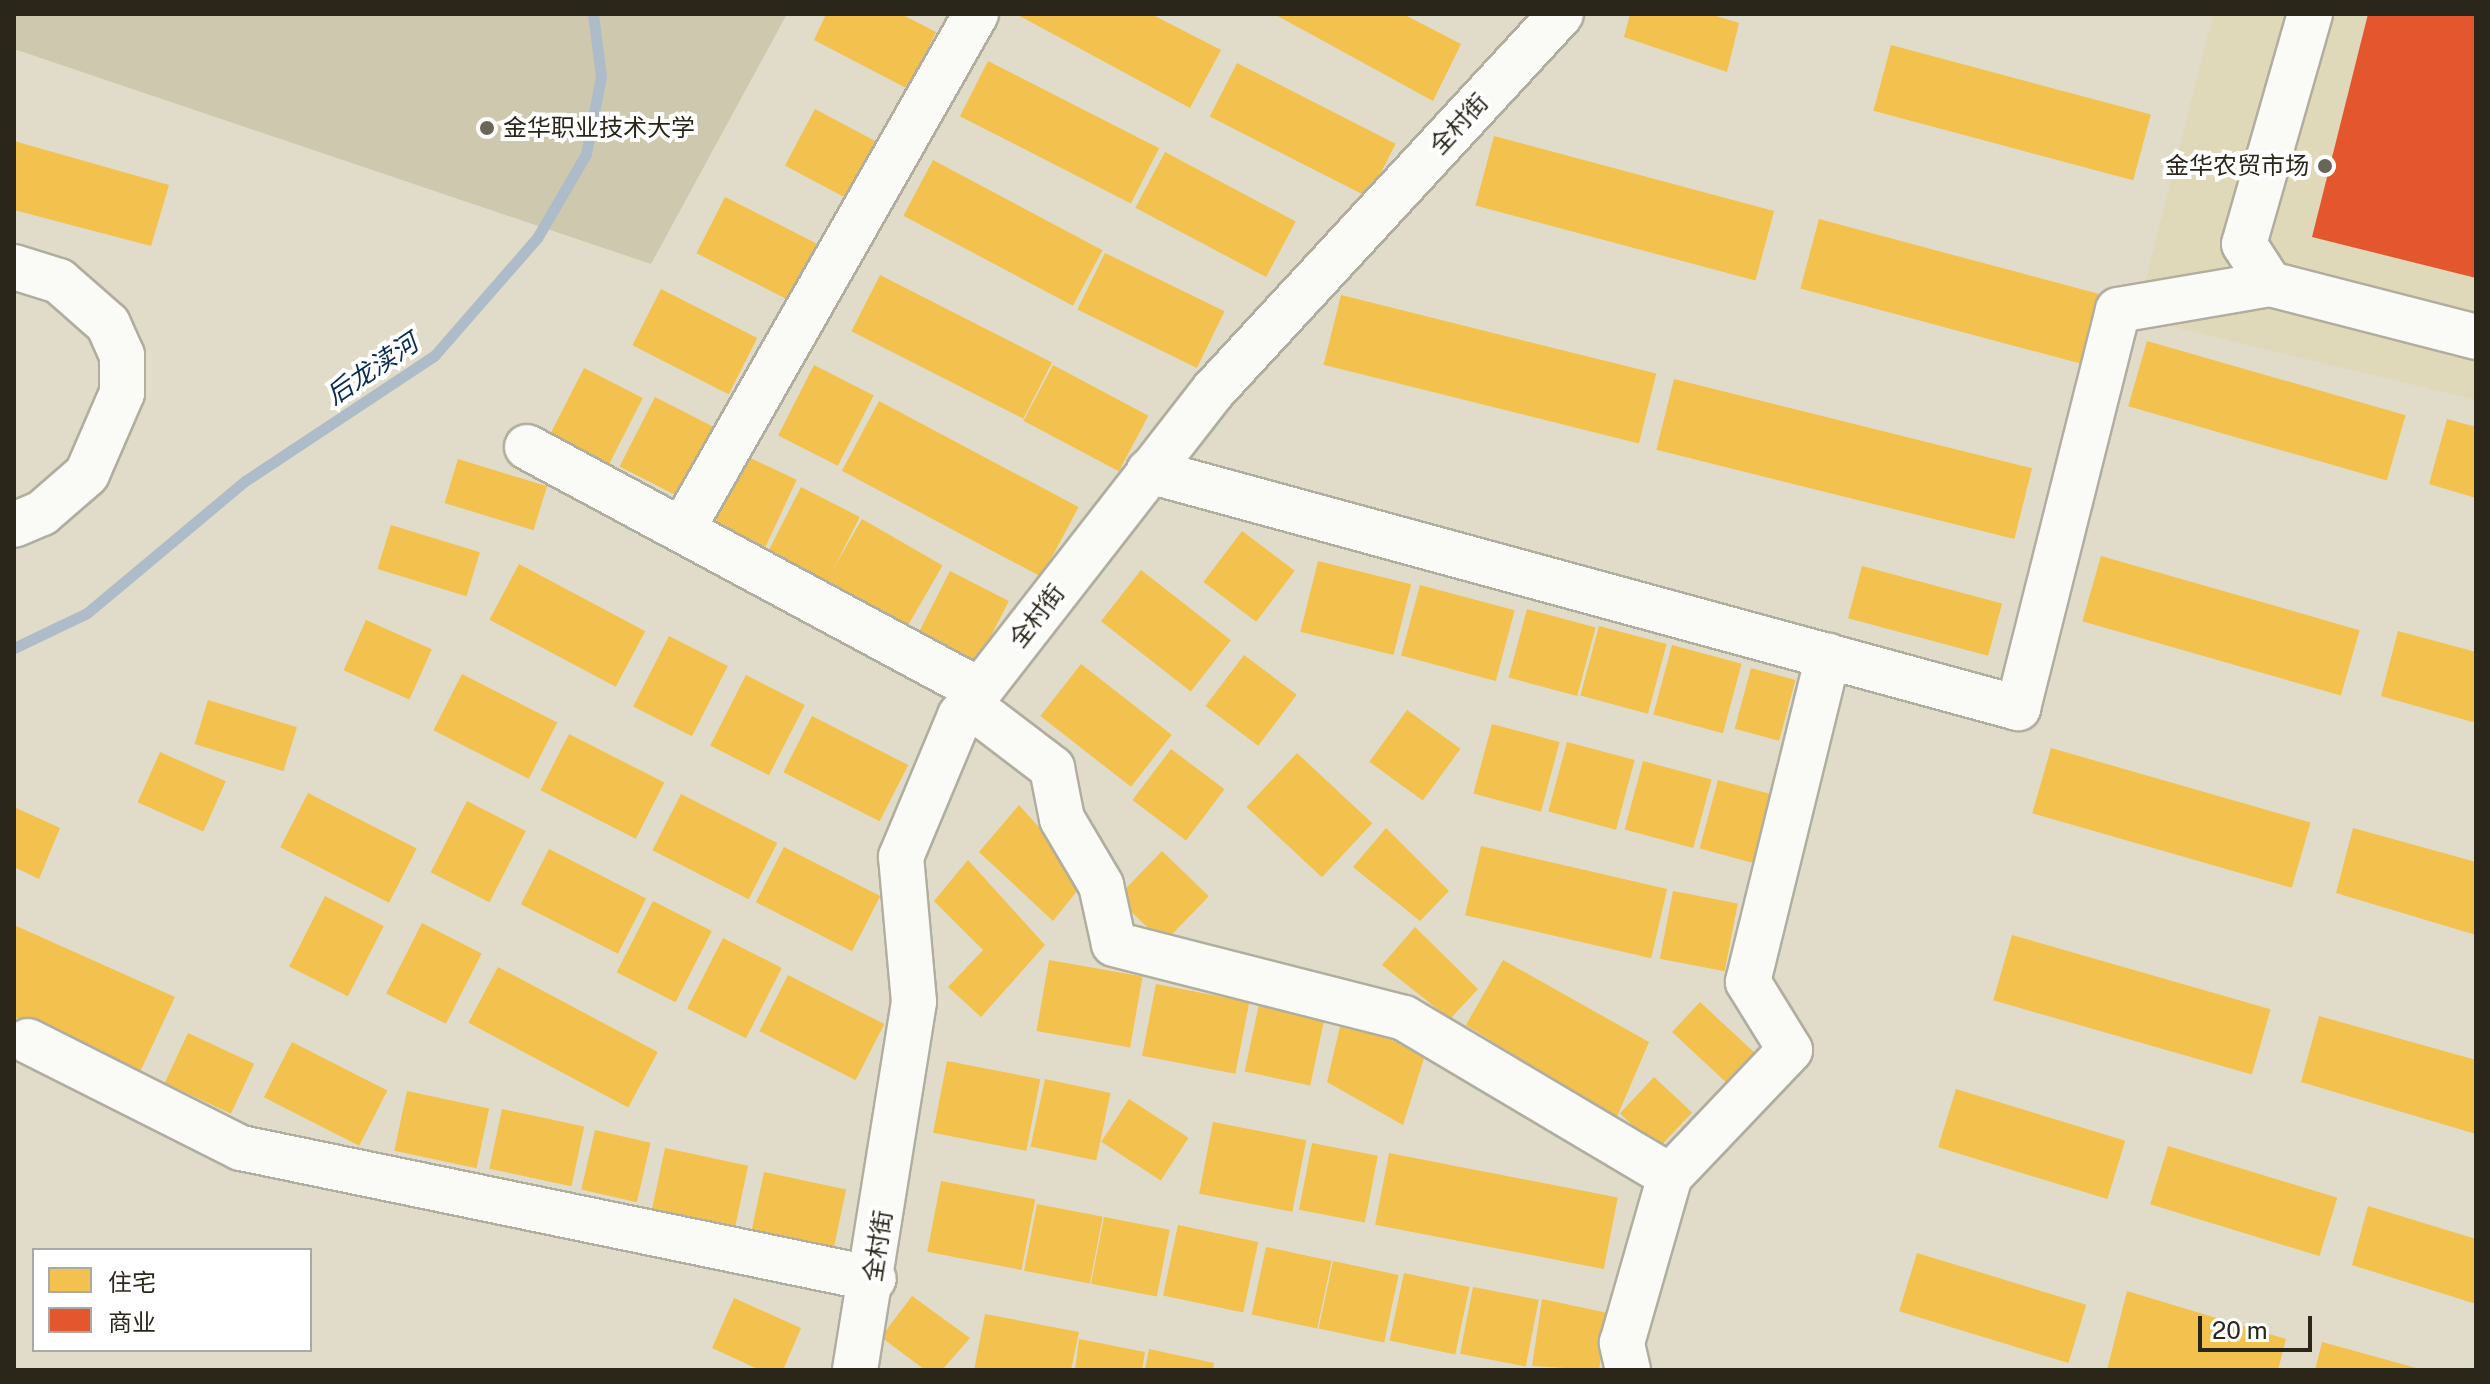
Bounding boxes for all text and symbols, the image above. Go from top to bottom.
street label: 全村街 [1424,88,1494,160]
place label: 金华职业技术大学 [503,114,695,142]
marker: 金华职业技术大学 [478,119,496,137]
place label: 金华农贸市场 [2165,152,2309,180]
marker: 金华农贸市场 [2316,157,2334,175]
water label: 后龙渎河 [320,327,424,411]
street label: 全村街 [1003,579,1071,653]
street label: 全村街 [858,1208,898,1284]
legend [32,1248,312,1352]
text: 住宅 [108,1268,156,1296]
scale bar [2202,1300,2316,1350]
text: 商业 [108,1308,156,1336]
text: 20 m [2212,1316,2268,1344]

